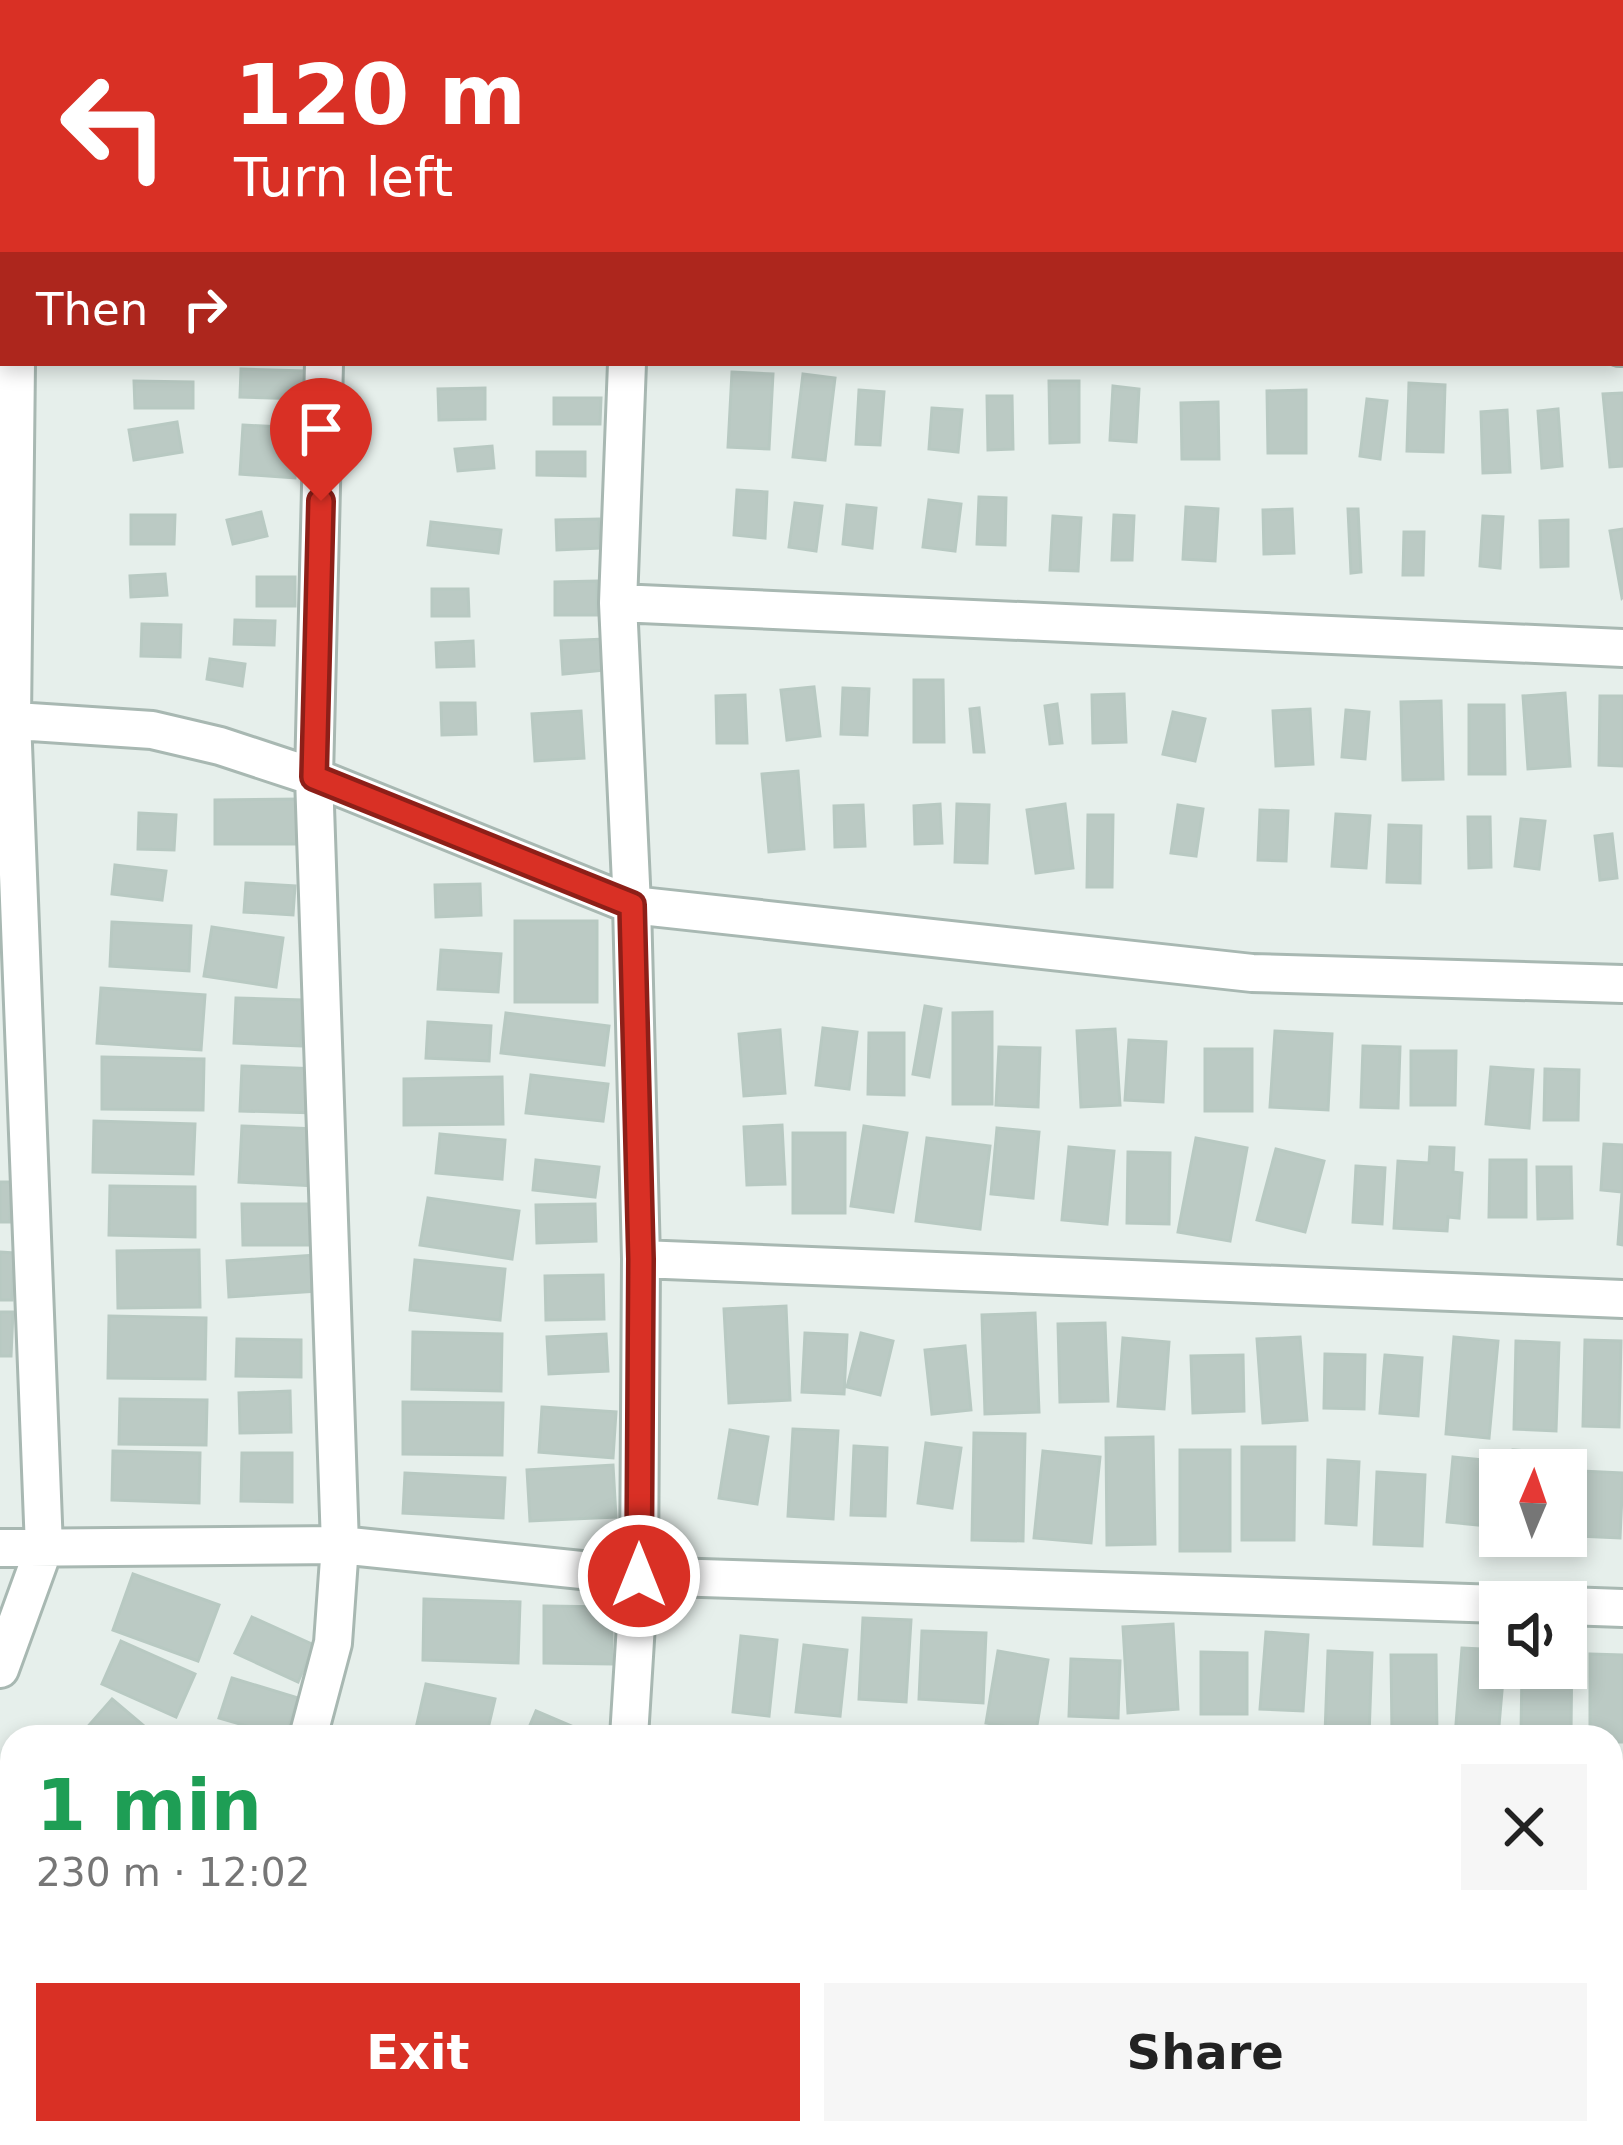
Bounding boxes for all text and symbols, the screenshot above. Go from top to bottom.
text: 120 m [234,46,526,144]
icon: left [36,48,192,204]
text: Turn left [234,146,453,209]
icon: right [172,276,238,342]
text: Then [36,283,148,336]
pin [270,378,372,501]
icon: arrive [288,396,354,462]
north arrow [1479,1449,1587,1557]
map controls [1479,1449,1587,1689]
position arrow [576,1513,702,1639]
button: sound [1479,1581,1587,1689]
text: 1 min [36,1763,262,1847]
button: close [1461,1764,1587,1890]
text: 230 m · 12:02 [36,1850,310,1895]
button: Exit [36,1983,800,2121]
button: Share [824,1983,1587,2121]

